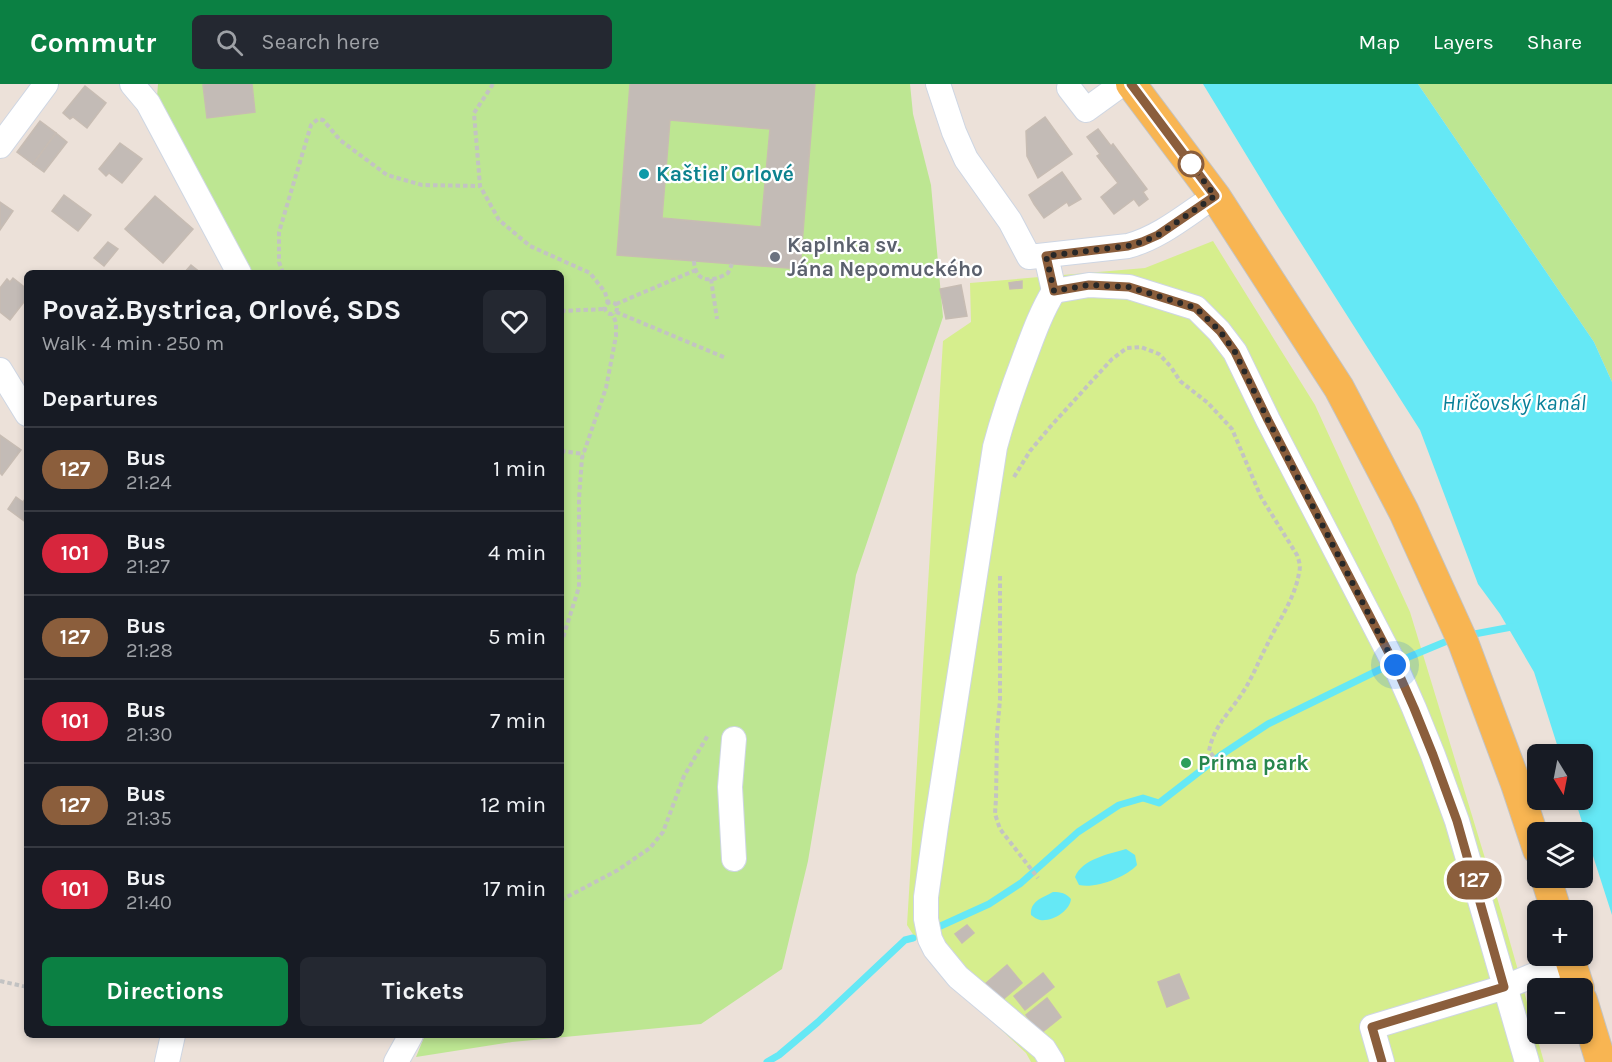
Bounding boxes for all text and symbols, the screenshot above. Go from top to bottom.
search box [192,15,612,69]
text: Commutr [30,26,156,59]
icon: search [213,26,246,59]
text: Search here [261,29,380,55]
text: Map [1358,30,1400,54]
text: Layers [1433,30,1494,54]
text: Share [1527,30,1582,54]
unlabelled marker [1178,151,1204,177]
place label: Kaštieľ Orlové [656,162,794,186]
marker: Kaštieľ Orlové [637,167,651,181]
place label: Kaplnka sv. Jána Nepomuckého [787,233,983,281]
marker: Kaplnka sv. Jána Nepomuckého [768,250,782,264]
button: heart [483,290,546,353]
text: Považ.Bystrica, Orlové, SDS [42,293,401,326]
text: Walk · 4 min · 250 m [42,332,224,355]
text: Departures [42,386,158,412]
water label: Hričovský kanál [1442,390,1586,416]
text: Bus [126,445,166,471]
text: 1 min [493,456,546,482]
text: 127 [60,457,90,481]
text: 21:24 [126,471,172,494]
text: Bus [126,529,166,555]
text: 4 min [488,540,546,566]
text: 101 [61,541,89,565]
text: 21:27 [126,555,170,578]
text: Bus [126,613,166,639]
text: 5 min [488,624,546,650]
text: 127 [60,625,90,649]
text: 21:28 [126,639,173,662]
your location [1380,650,1410,680]
text: Bus [126,697,166,723]
text: 7 min [490,708,546,734]
text: 101 [61,709,89,733]
text: 21:30 [126,723,173,746]
north arrow [1527,744,1593,810]
map controls [1527,744,1593,1044]
place label: Prima park [1198,751,1309,775]
marker: Prima park [1179,756,1193,770]
text: Bus [126,781,166,807]
text: 12 min [480,792,546,818]
text: 127 [60,793,90,817]
text: 21:35 [126,807,172,830]
button: layers [1527,822,1593,888]
line badge: 127 [1440,860,1508,900]
text: Bus [126,865,166,891]
text: 127 [1459,868,1489,892]
text: 17 min [483,876,546,902]
text: 101 [61,877,89,901]
text: 21:40 [126,891,172,914]
button: + [1527,900,1593,966]
button: Directions [42,957,288,1026]
button: Tickets [300,957,546,1026]
button: − [1527,978,1593,1044]

